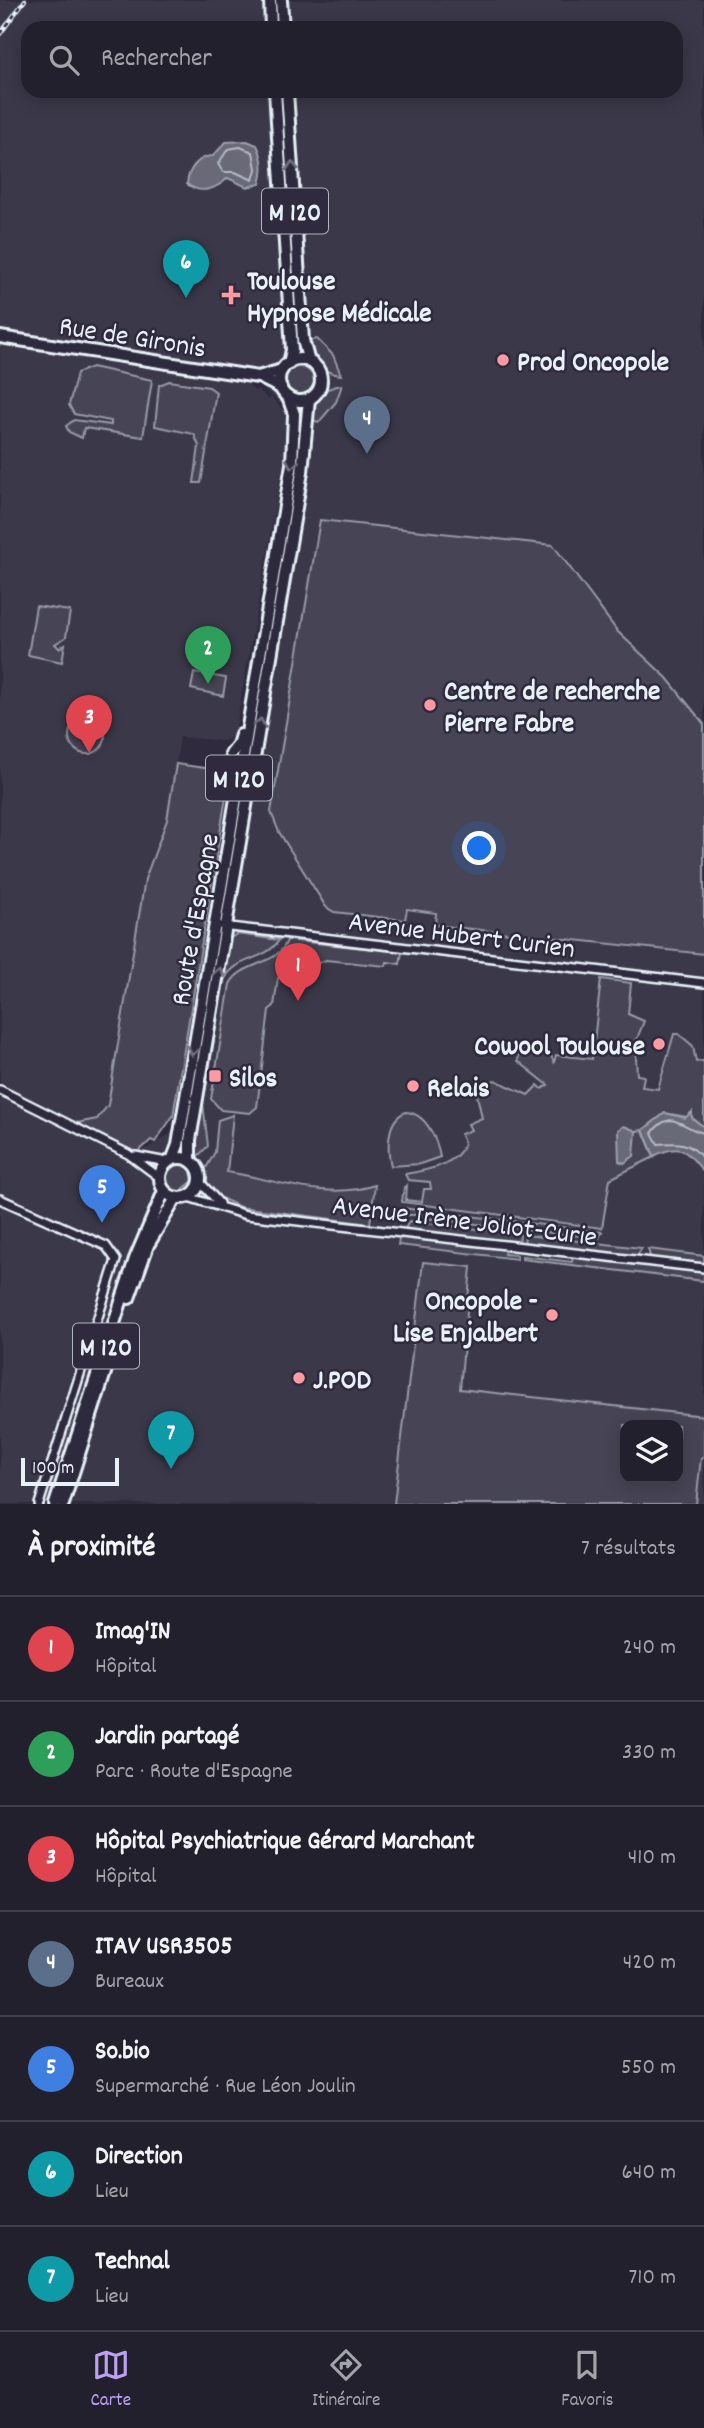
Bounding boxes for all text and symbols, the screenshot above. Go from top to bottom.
search box [21,21,683,98]
icon: search [45,41,83,79]
text: Rechercher [101,41,212,78]
one-way arrow [285,160,300,171]
road number: M 120 [262,188,328,233]
pin: 6 [163,240,209,298]
place label: Toulouse Hypnose Médicale [247,264,432,336]
marker: Toulouse Hypnose Médicale [221,285,241,305]
street label: Rue de Gironis [56,309,209,371]
place label: Prod Oncopole [517,345,669,385]
marker: Prod Oncopole [495,352,511,368]
pin: 4 [344,396,390,454]
one-way arrow [284,458,299,470]
pin: 2 [185,626,231,684]
place label: Centre de recherche Pierre Fabre [444,674,660,746]
pin: 3 [66,695,112,753]
marker: Centre de recherche Pierre Fabre [422,697,438,713]
one-way arrow [252,717,267,729]
road number: M 120 [206,756,272,800]
street label: Route d'Espagne [163,831,233,1009]
your location [462,831,496,865]
street label: Avenue Hubert Curien [346,904,577,972]
pin: 1 [275,943,321,1001]
one-way arrow [211,966,226,978]
place label: Cowool Toulouse [474,1029,645,1069]
marker: Cowool Toulouse [651,1036,667,1052]
one-way arrow [187,1045,202,1057]
place label: Silos [229,1061,278,1101]
marker: Silos [207,1068,223,1084]
place label: Relais [427,1071,490,1111]
marker: Relais [405,1078,421,1094]
pin: 5 [79,1165,125,1223]
street label: Avenue Irène Joliot-Curie [330,1188,599,1260]
place label: Oncopole - Lise Enjalbert [393,1284,539,1356]
marker: Oncopole - Lise Enjalbert [544,1307,560,1323]
road number: M 120 [73,1324,139,1368]
place label: J.POD [313,1363,372,1403]
marker: J.POD [291,1370,307,1386]
pin: 7 [148,1411,194,1469]
map controls [620,1420,683,1483]
button: layers [620,1420,683,1483]
scale bar [21,1455,119,1487]
text: 100 m [32,1456,74,1483]
text: À proximité [28,1528,155,1571]
text: 7 résultats [581,1533,676,1566]
text: Imag'IN [95,1614,171,1651]
text: 1 [48,1632,54,1665]
text: 240 m [623,1632,676,1665]
text: Hôpital [95,1651,157,1684]
text: Jardin partagé [95,1719,239,1756]
text: 2 [46,1737,56,1770]
text: 330 m [622,1737,676,1770]
text: Parc · Route d'Espagne [95,1756,293,1789]
text: Hôpital Psychiatrique Gérard Marchant [95,1824,475,1861]
text: 3 [46,1842,56,1875]
text: 410 m [628,1842,676,1875]
text: Hôpital [95,1861,157,1894]
text: ITAV USR3505 [95,1929,233,1966]
text: 4 [46,1947,56,1980]
text: 420 m [623,1947,676,1980]
text: Bureaux [95,1966,164,1999]
text: So.bio [95,2034,150,2071]
text: 5 [46,2052,56,2085]
text: 550 m [621,2052,676,2085]
text: Supermarché · Rue Léon Joulin [95,2071,356,2104]
text: Direction [95,2139,183,2176]
text: 6 [45,2157,57,2190]
text: 640 m [622,2157,676,2190]
text: Lieu [95,2176,129,2209]
text: Technal [95,2244,170,2281]
text: 7 [47,2262,55,2295]
text: 710 m [629,2262,676,2295]
text: Lieu [95,2281,129,2314]
tab: Carte [90,2346,131,2415]
tab: Itinéraire [312,2346,380,2415]
tab: Favoris [561,2346,614,2415]

